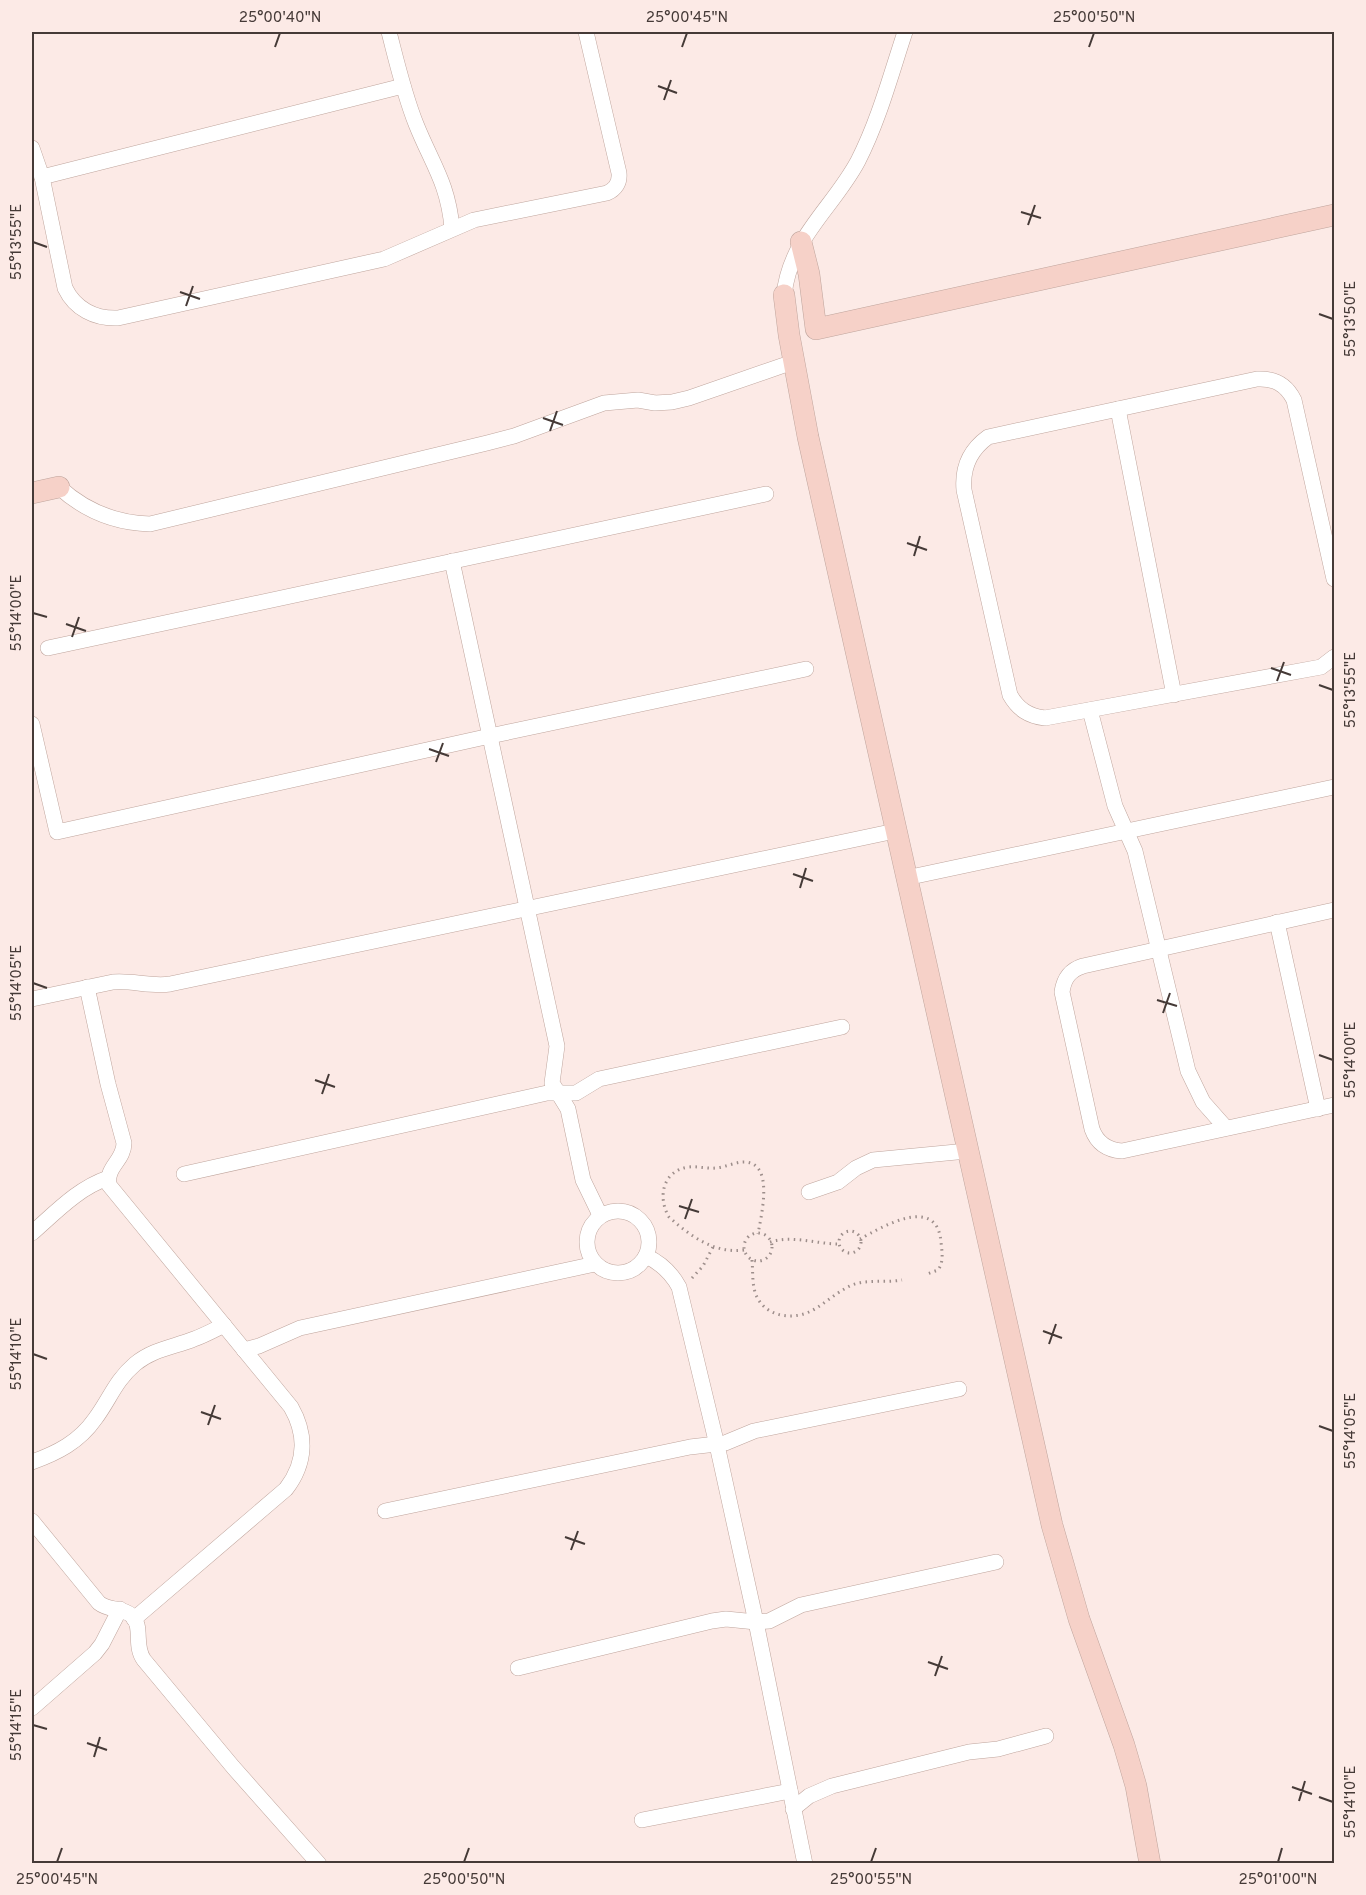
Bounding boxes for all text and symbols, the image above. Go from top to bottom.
text: 25°00'40"N [239,9,321,28]
text: 25°00'45"N [646,9,728,28]
text: 25°00'50"N [1053,9,1135,28]
text: 55°13'55"E [8,204,27,280]
text: 55°13'50"E [1342,281,1361,357]
text: 55°14'00"E [8,575,27,651]
text: 55°13'55"E [1342,652,1361,728]
text: 55°14'05"E [8,945,27,1021]
text: 55°14'00"E [1342,1022,1361,1098]
text: 55°14'10"E [8,1318,27,1390]
text: 55°14'05"E [1342,1393,1361,1469]
text: 55°14'15"E [8,1689,27,1761]
text: 55°14'10"E [1342,1766,1361,1838]
text: 25°00'45"N [16,1871,98,1890]
text: 25°00'50"N [423,1871,505,1890]
text: 25°00'55"N [830,1871,912,1890]
text: 25°01'00"N [1239,1871,1317,1890]

